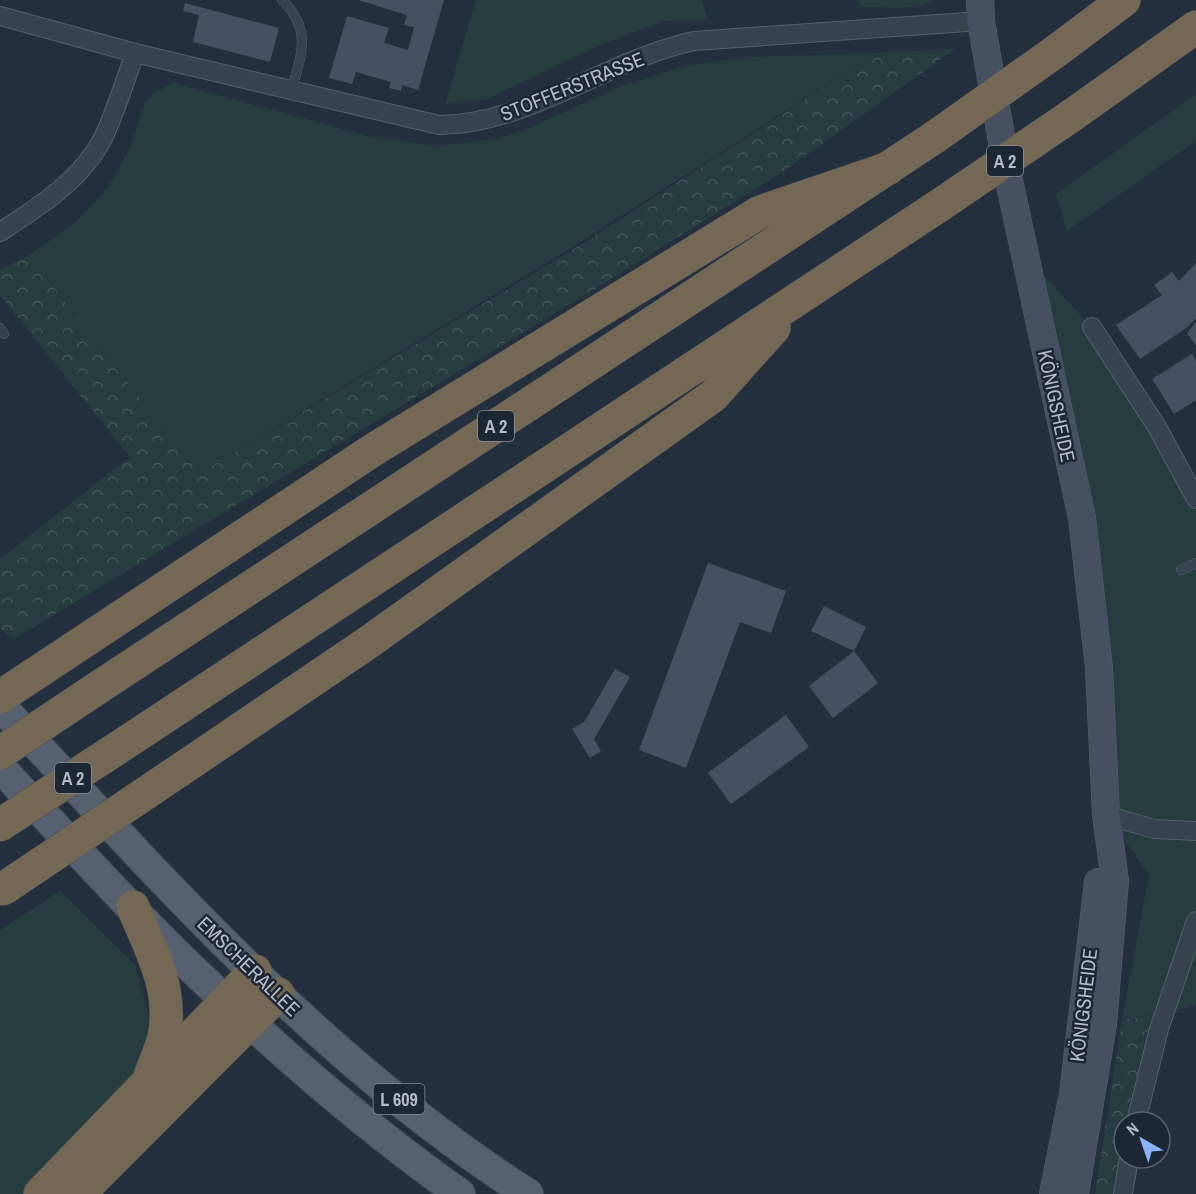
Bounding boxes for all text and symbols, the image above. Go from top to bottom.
street label: STOFFERSTRASSE [496,45,648,127]
road number: A 2 [987,146,1023,176]
street label: KÖNIGSHEIDE [1032,347,1082,465]
road number: A 2 [478,411,514,441]
road number: A 2 [55,763,91,793]
street label: EMSCHERALLEE [192,910,306,1022]
street label: KÖNIGSHEIDE [1063,947,1103,1063]
road number: L 609 [374,1084,424,1114]
north arrow [1112,1110,1172,1170]
text: N [1122,1117,1143,1140]

